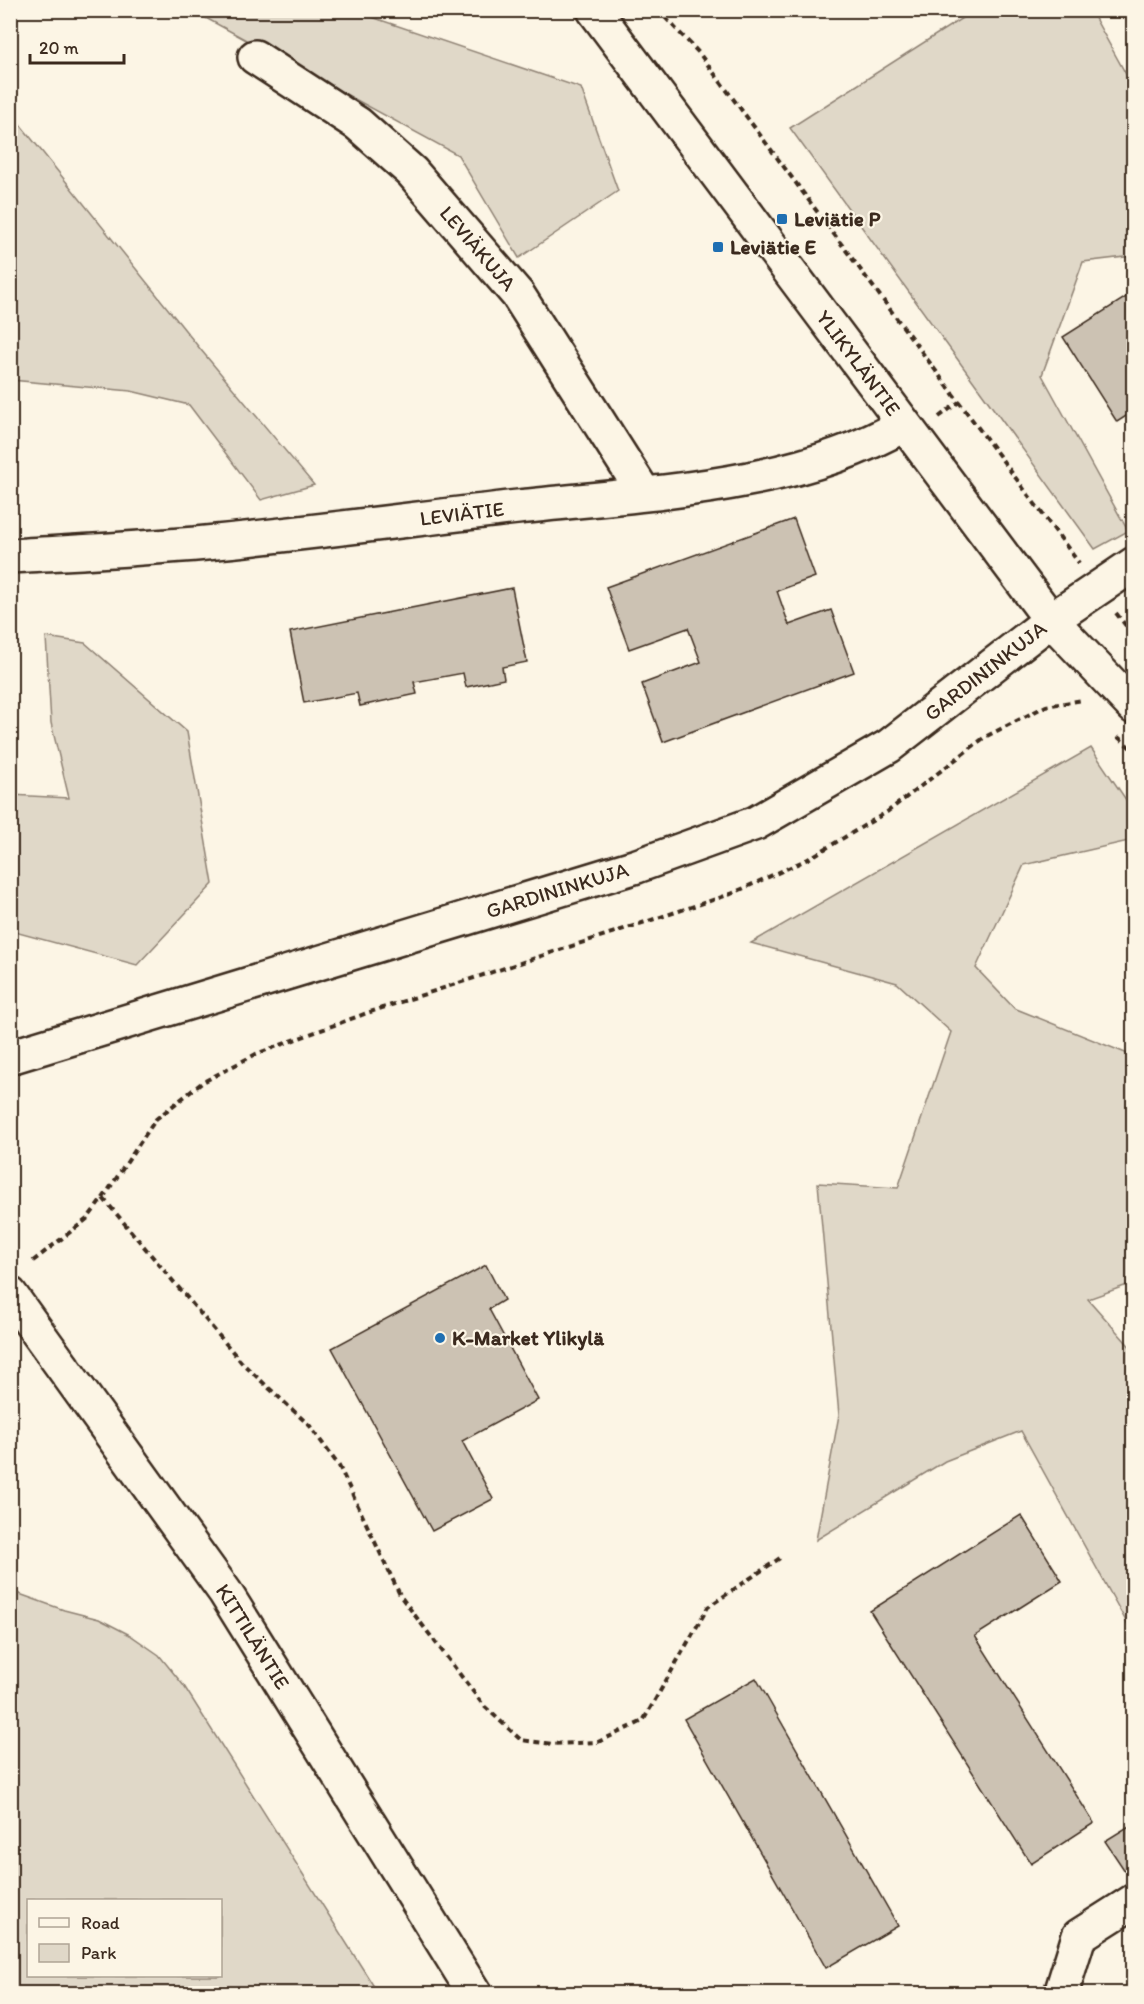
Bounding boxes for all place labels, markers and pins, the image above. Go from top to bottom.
place label: Leviätie P [794,206,881,231]
marker: Leviätie P [775,212,789,226]
place label: Leviätie E [730,234,817,259]
marker: Leviätie E [711,240,725,254]
place label: K-Market Ylikylä [452,1325,605,1351]
marker: K-Market Ylikylä [433,1331,447,1345]

